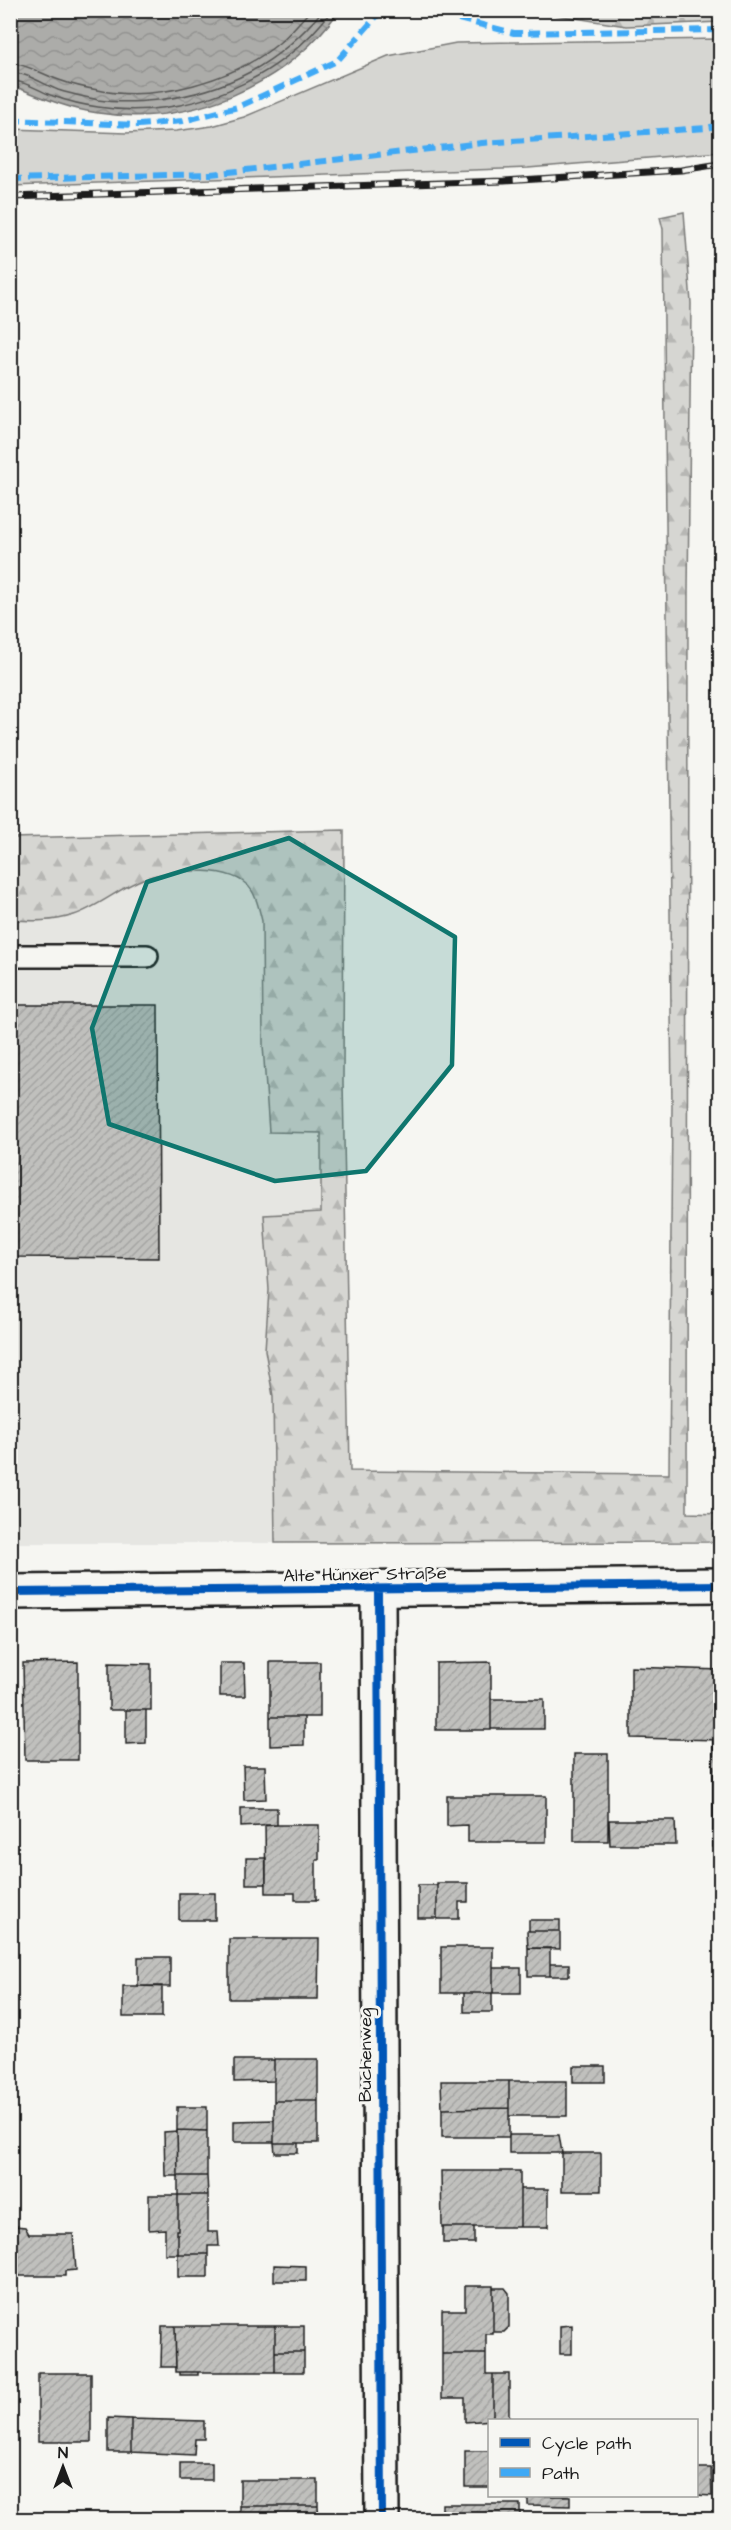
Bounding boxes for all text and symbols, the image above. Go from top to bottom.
street label: Alte Hünxer Straße [283,1561,447,1588]
street label: Buchenweg [353,2008,379,2102]
legend [488,2419,698,2497]
text: Cycle path [542,2431,631,2457]
north arrow [33,2437,93,2497]
text: N [58,2442,68,2464]
text: Path [542,2461,579,2486]

